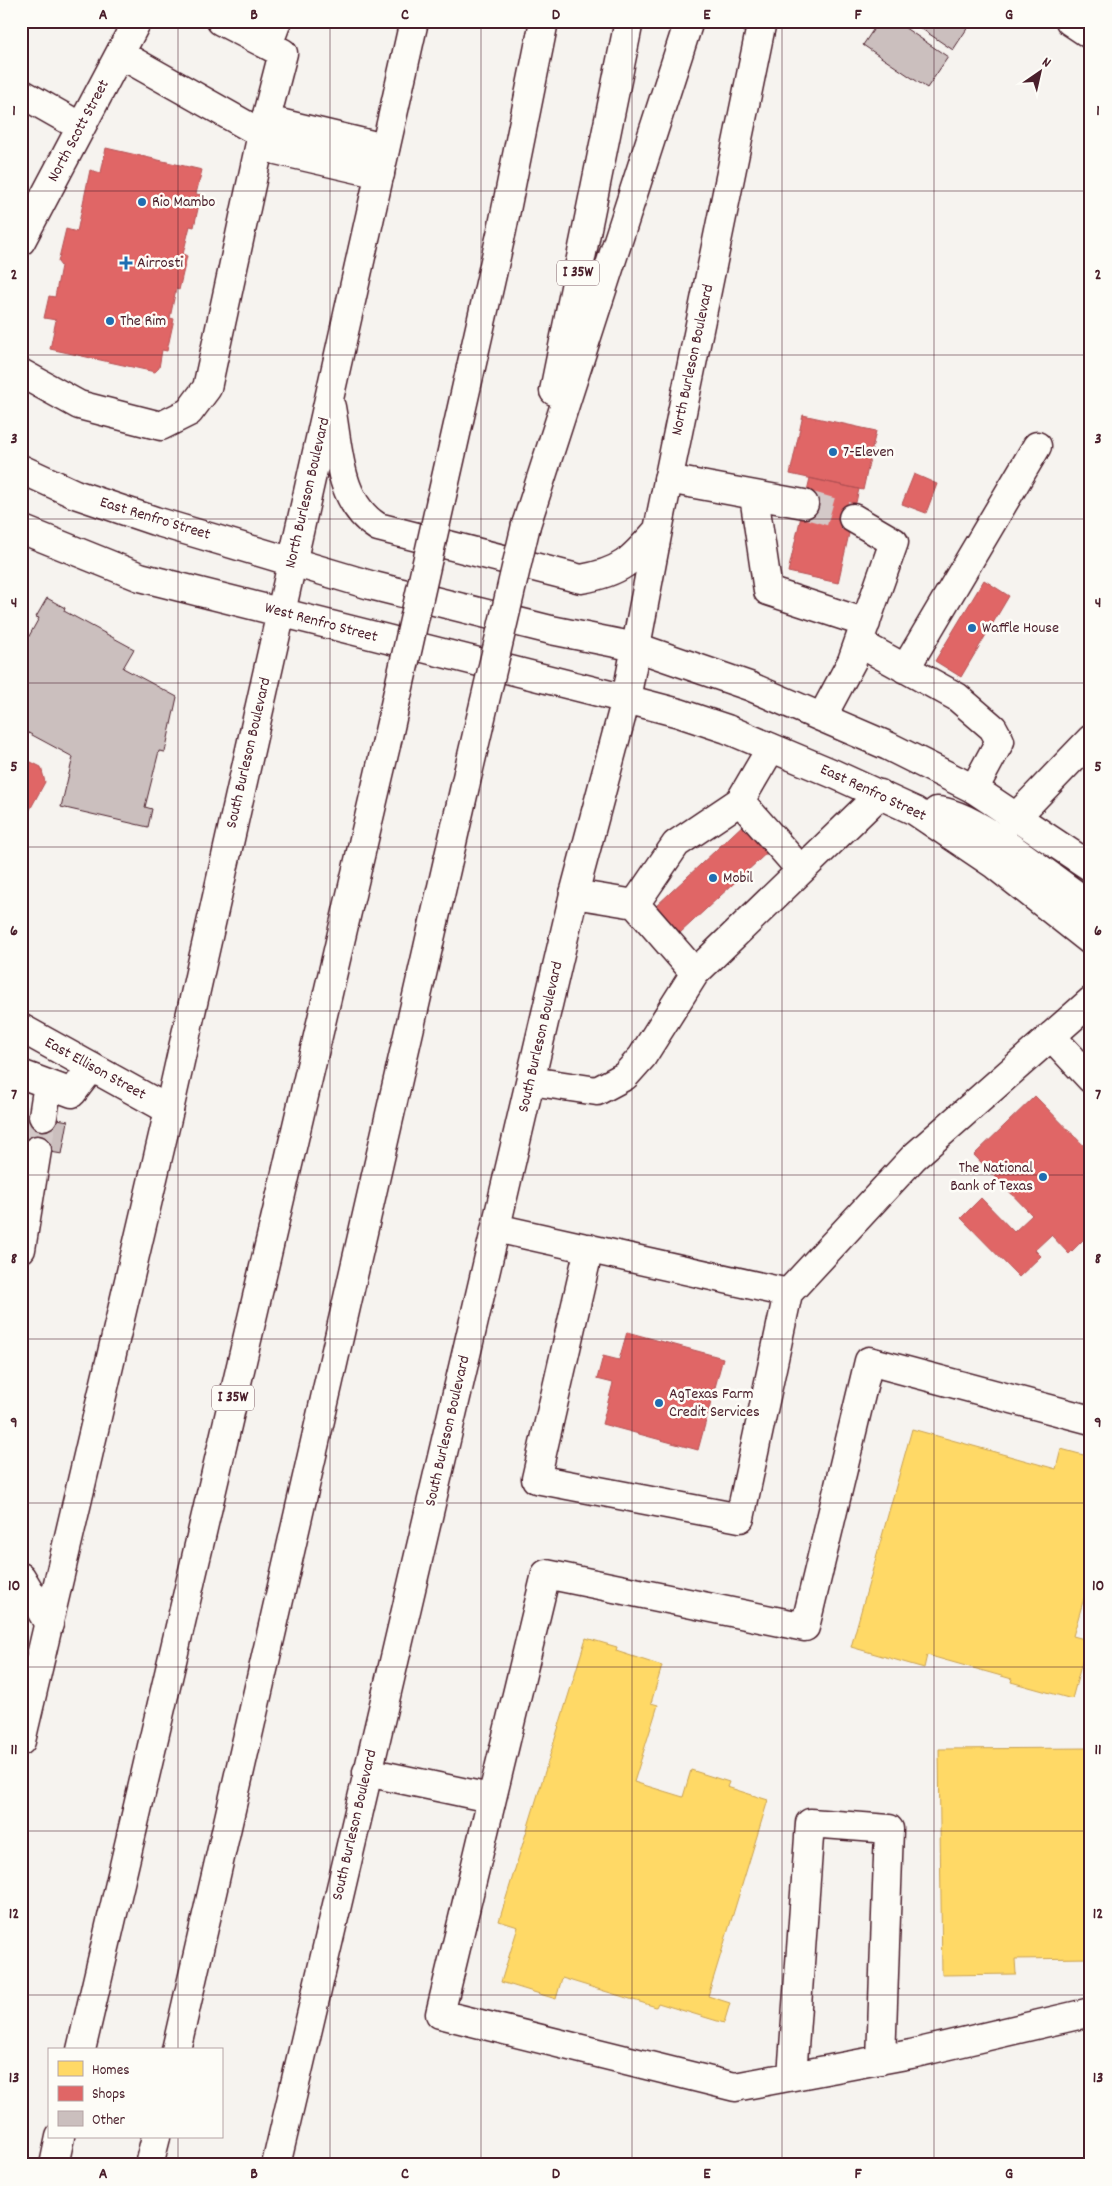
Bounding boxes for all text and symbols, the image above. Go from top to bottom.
text: A [99,4,108,27]
text: B [250,4,258,27]
text: C [401,4,409,27]
text: D [552,4,561,27]
text: E [703,4,711,27]
text: F [854,4,862,27]
text: G [1005,4,1013,27]
north arrow [1014,48,1064,98]
text: N [1038,53,1055,73]
street label: North Scott Street [42,76,116,186]
text: 1 [12,100,16,123]
text: 1 [1096,100,1100,123]
place label: Rio Mambo [152,191,215,214]
marker: Rio Mambo [136,196,148,208]
place label: Airrosti [137,252,183,275]
marker: Airrosti [119,256,133,270]
road number: I 35W [557,260,599,286]
text: 2 [11,264,18,287]
text: 2 [1095,264,1102,287]
street label: North Burleson Boulevard [666,282,720,438]
place label: The Rim [120,310,166,333]
marker: The Rim [104,315,116,327]
street label: North Burleson Boulevard [279,415,337,571]
text: 3 [10,428,18,451]
text: 3 [1094,428,1102,451]
place label: 7-Eleven [843,441,894,464]
marker: 7-Eleven [827,446,839,458]
street label: East Renfro Street [97,491,213,547]
text: 4 [11,592,17,615]
text: 4 [1095,592,1101,615]
street label: West Renfro Street [262,597,380,649]
place label: Waffle House [982,617,1059,640]
marker: Waffle House [966,622,978,634]
street label: South Burleson Boulevard [220,675,278,831]
text: 5 [10,756,18,779]
text: 5 [1094,756,1102,779]
street label: East Renfro Street [816,758,930,828]
place label: Mobil [723,867,753,890]
marker: Mobil [707,872,719,884]
text: 6 [10,920,18,943]
text: 6 [1094,920,1102,943]
street label: South Burleson Boulevard [512,959,570,1115]
street label: East Ellison Street [40,1032,150,1106]
text: 7 [11,1084,17,1107]
text: 7 [1095,1084,1101,1107]
place label: The National Bank of Texas [950,1157,1033,1198]
marker: The National Bank of Texas [1037,1171,1049,1183]
text: 8 [11,1248,18,1271]
text: 8 [1095,1248,1102,1271]
street label: South Burleson Boulevard [419,1353,477,1509]
place label: AgTexas Farm Credit Services [669,1383,760,1424]
road number: I 35W [212,1386,254,1410]
marker: AgTexas Farm Credit Services [653,1397,665,1409]
text: 9 [10,1412,18,1435]
text: 9 [1094,1412,1102,1435]
text: 10 [8,1575,20,1598]
text: 10 [1092,1575,1104,1598]
text: 11 [10,1739,18,1762]
text: 11 [1094,1739,1102,1762]
street label: South Burleson Boulevard [326,1747,384,1903]
text: 12 [9,1903,19,1926]
text: 12 [1093,1903,1103,1926]
legend [48,2048,222,2138]
text: Homes [92,2060,130,2082]
text: 13 [9,2067,19,2090]
text: 13 [1093,2067,1103,2090]
text: Shops [92,2084,125,2106]
text: Other [92,2110,126,2132]
text: A [99,2163,108,2186]
text: B [250,2163,258,2186]
text: C [401,2163,409,2186]
text: D [552,2163,561,2186]
text: E [703,2163,711,2186]
text: F [854,2163,862,2186]
text: G [1005,2163,1013,2186]

